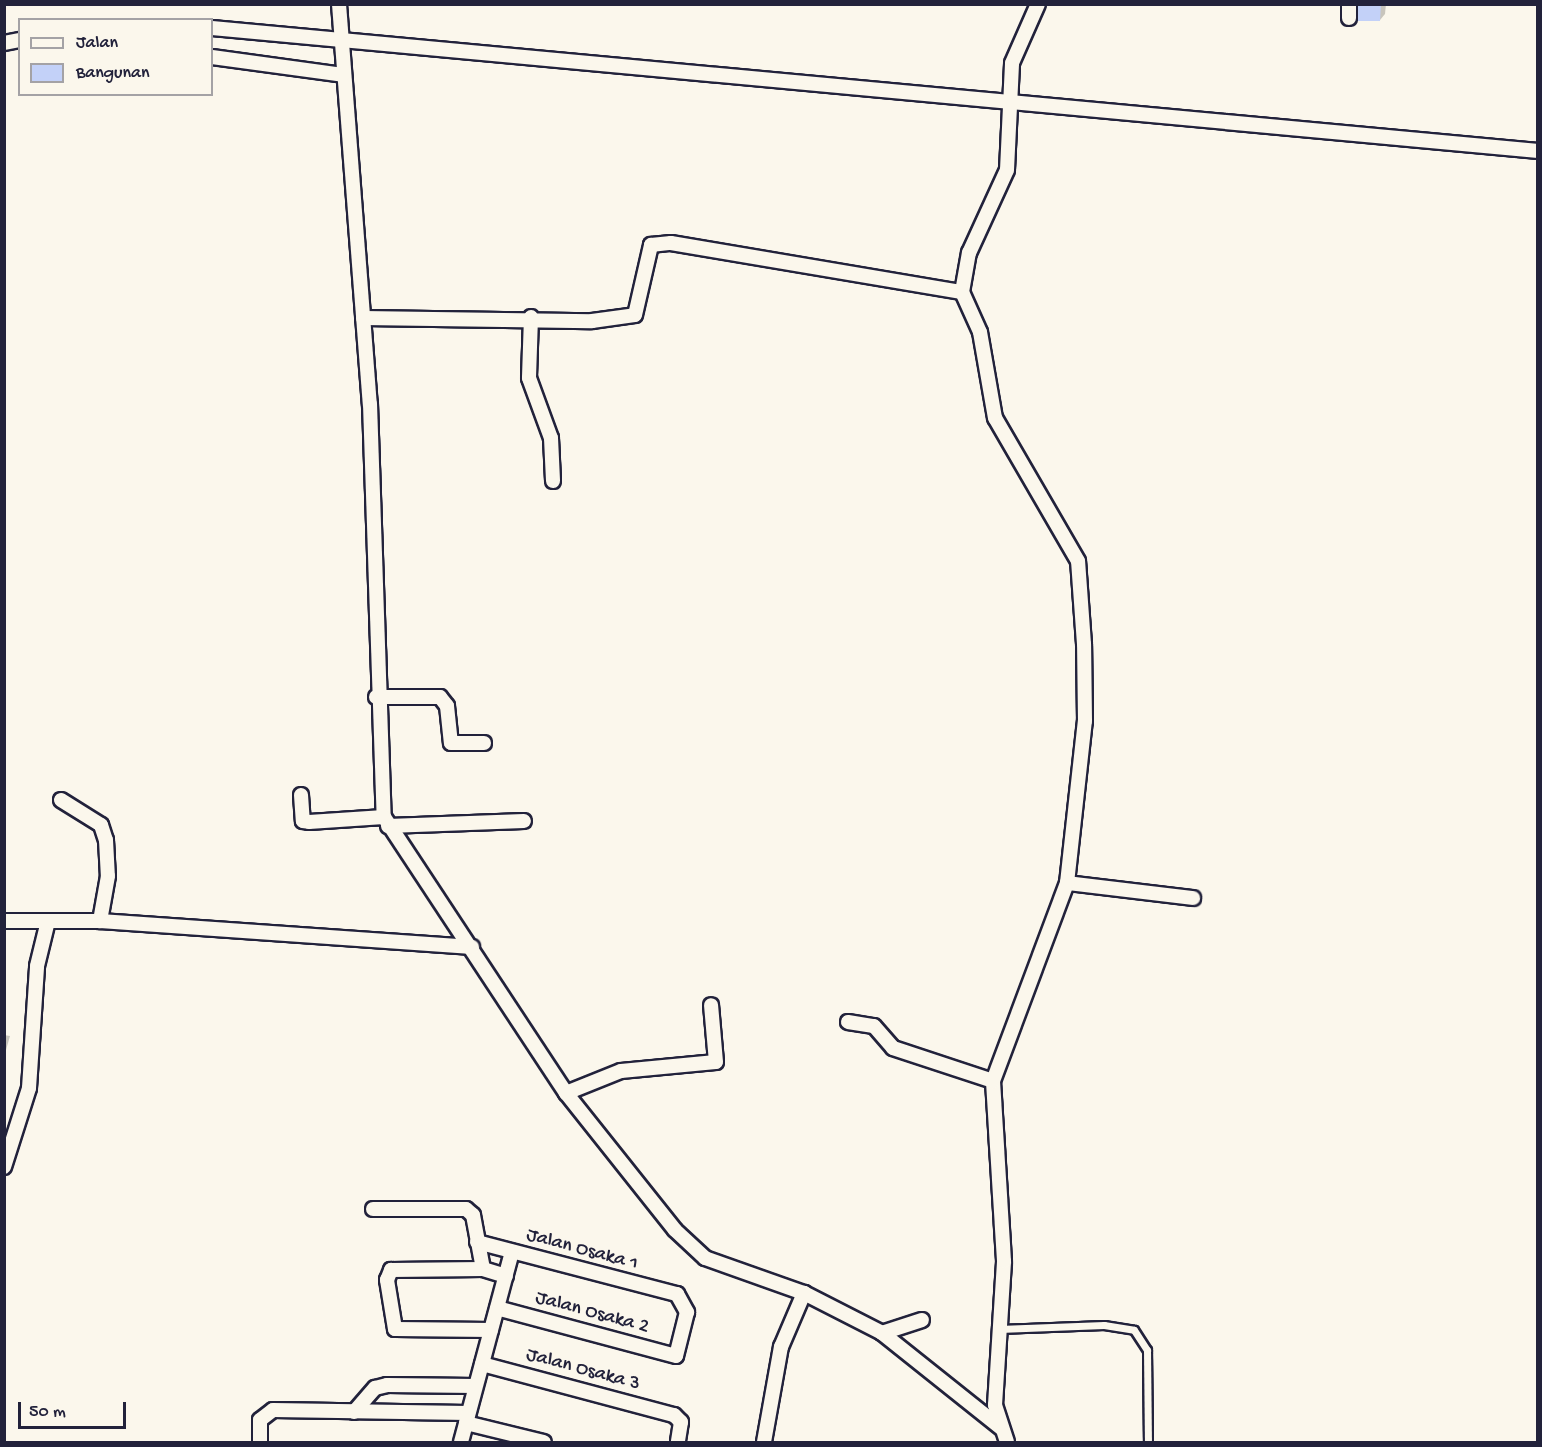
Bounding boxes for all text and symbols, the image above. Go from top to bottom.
legend [18,18,213,96]
text: Jalan [76,33,118,54]
text: Bangunan [76,63,150,84]
street label: Jalan Osaka 1 [523,1224,641,1276]
street label: Jalan Osaka 2 [533,1286,651,1340]
street label: Jalan Osaka 3 [523,1343,643,1397]
scale bar [21,1390,129,1428]
text: 50 m [29,1402,66,1423]

